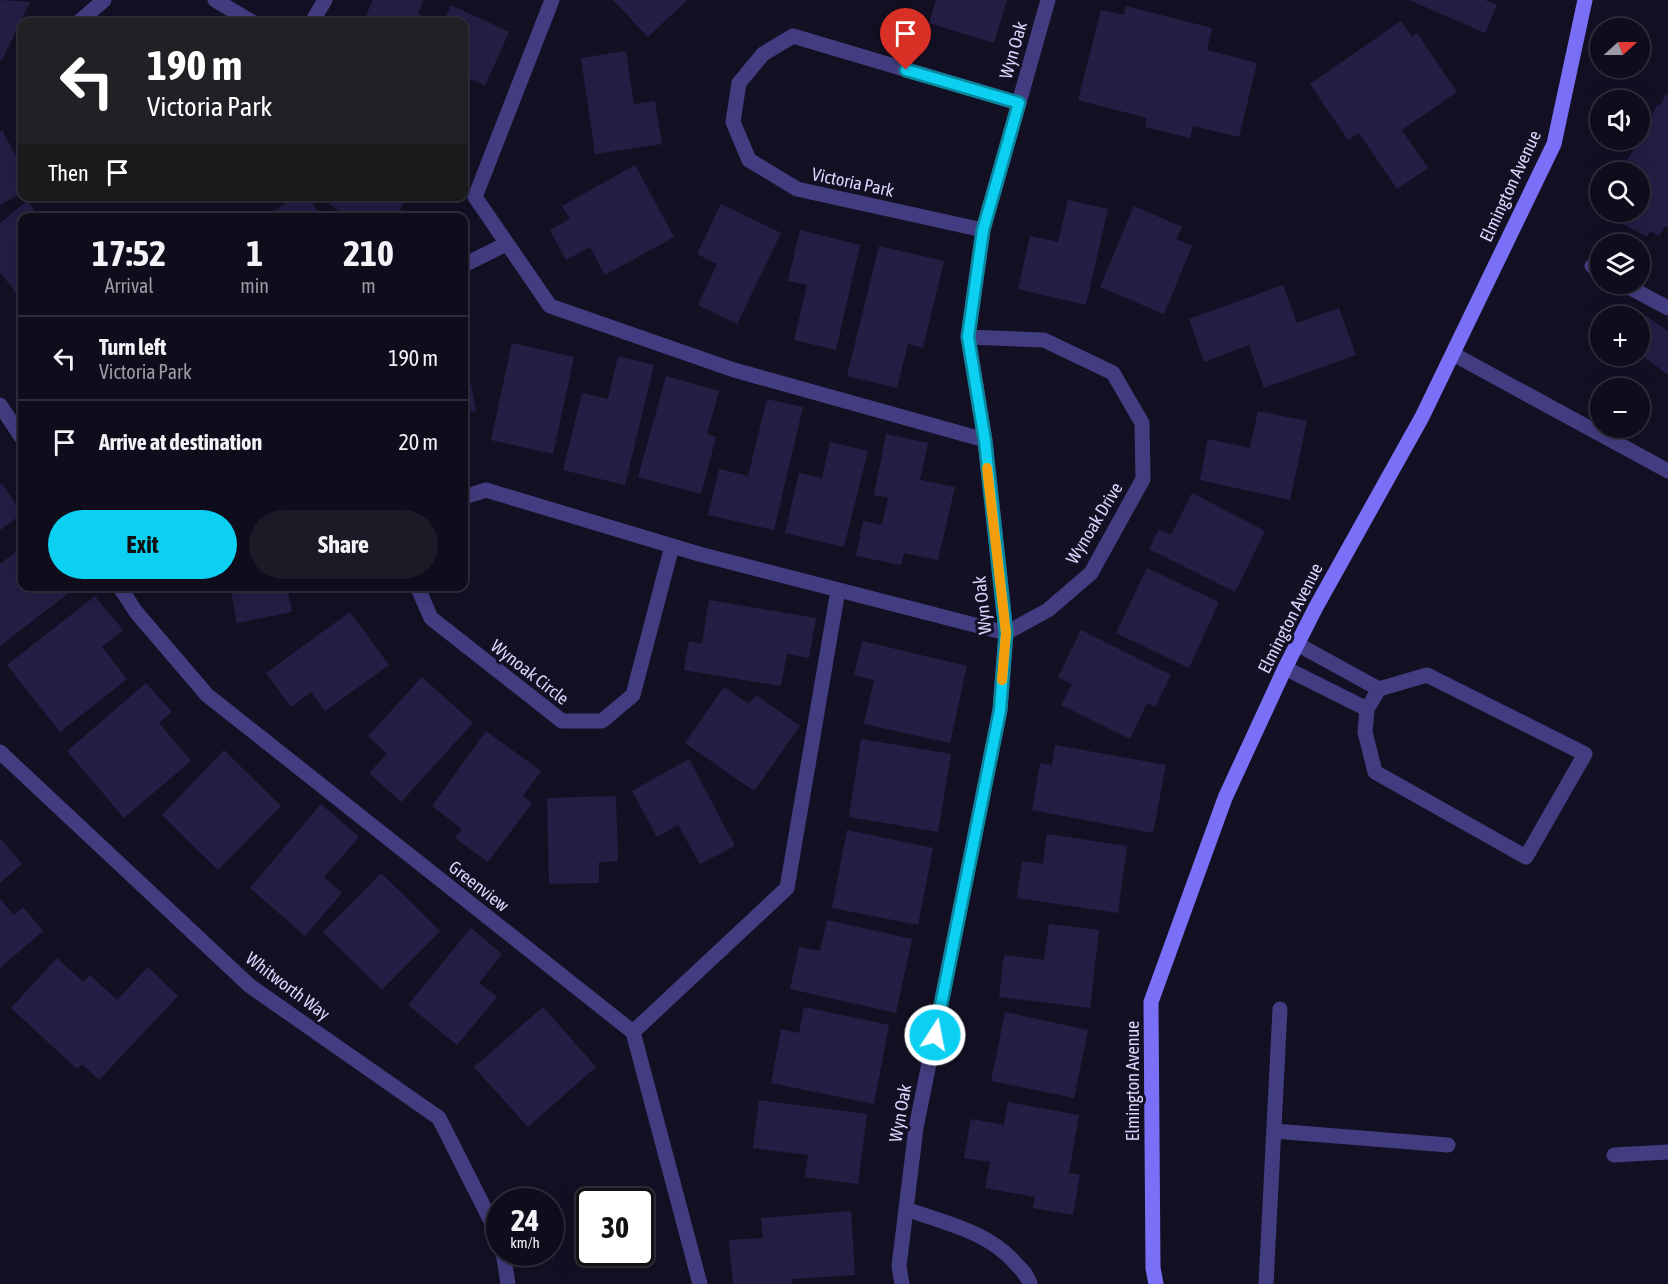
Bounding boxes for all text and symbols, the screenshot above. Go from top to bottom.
pin [880,8,931,70]
icon: arrive [889,17,922,50]
north arrow [1590,18,1650,78]
map controls [1590,18,1650,438]
street label: Wyn Oak [995,19,1031,81]
text: 190 m [147,41,242,89]
icon: left [48,42,126,120]
button: sound [1590,90,1650,150]
text: Victoria Park [147,91,272,122]
street label: Elmington Avenue [1475,127,1545,245]
icon: arrive [101,156,134,189]
text: Then [48,160,89,186]
button: search [1590,162,1650,222]
street label: Victoria Park [810,163,896,201]
text: 17:52 [92,232,166,274]
text: 1 [246,232,263,274]
text: 210 [343,232,394,274]
button: layers [1590,234,1650,294]
text: Arrival [105,274,154,297]
text: min [240,274,269,297]
text: m [361,274,376,297]
button: + [1590,306,1650,366]
text: Turn left [99,334,166,360]
icon: left [48,342,81,375]
text: 190 m [388,345,438,371]
text: Victoria Park [99,360,192,383]
button: − [1590,378,1650,438]
icon: arrive [48,426,81,459]
text: Arrive at destination [99,429,262,455]
text: 20 m [398,429,438,455]
street label: Wynoak Drive [1061,478,1127,568]
button: Exit [48,510,237,579]
button: Share [249,510,438,579]
street label: Elmington Avenue [1253,560,1327,676]
street label: Wyn Oak [968,575,995,635]
street label: Wynoak Circle [487,635,573,709]
street label: Greenview [445,856,513,916]
street label: Whitworth Way [242,948,334,1024]
position arrow [903,1003,967,1067]
street label: Elmington Avenue [1122,1021,1143,1141]
street label: Wyn Oak [885,1082,915,1144]
speed limit sign: 30 [576,1188,654,1266]
text: 24 [511,1203,539,1237]
text: km/h [510,1234,540,1251]

